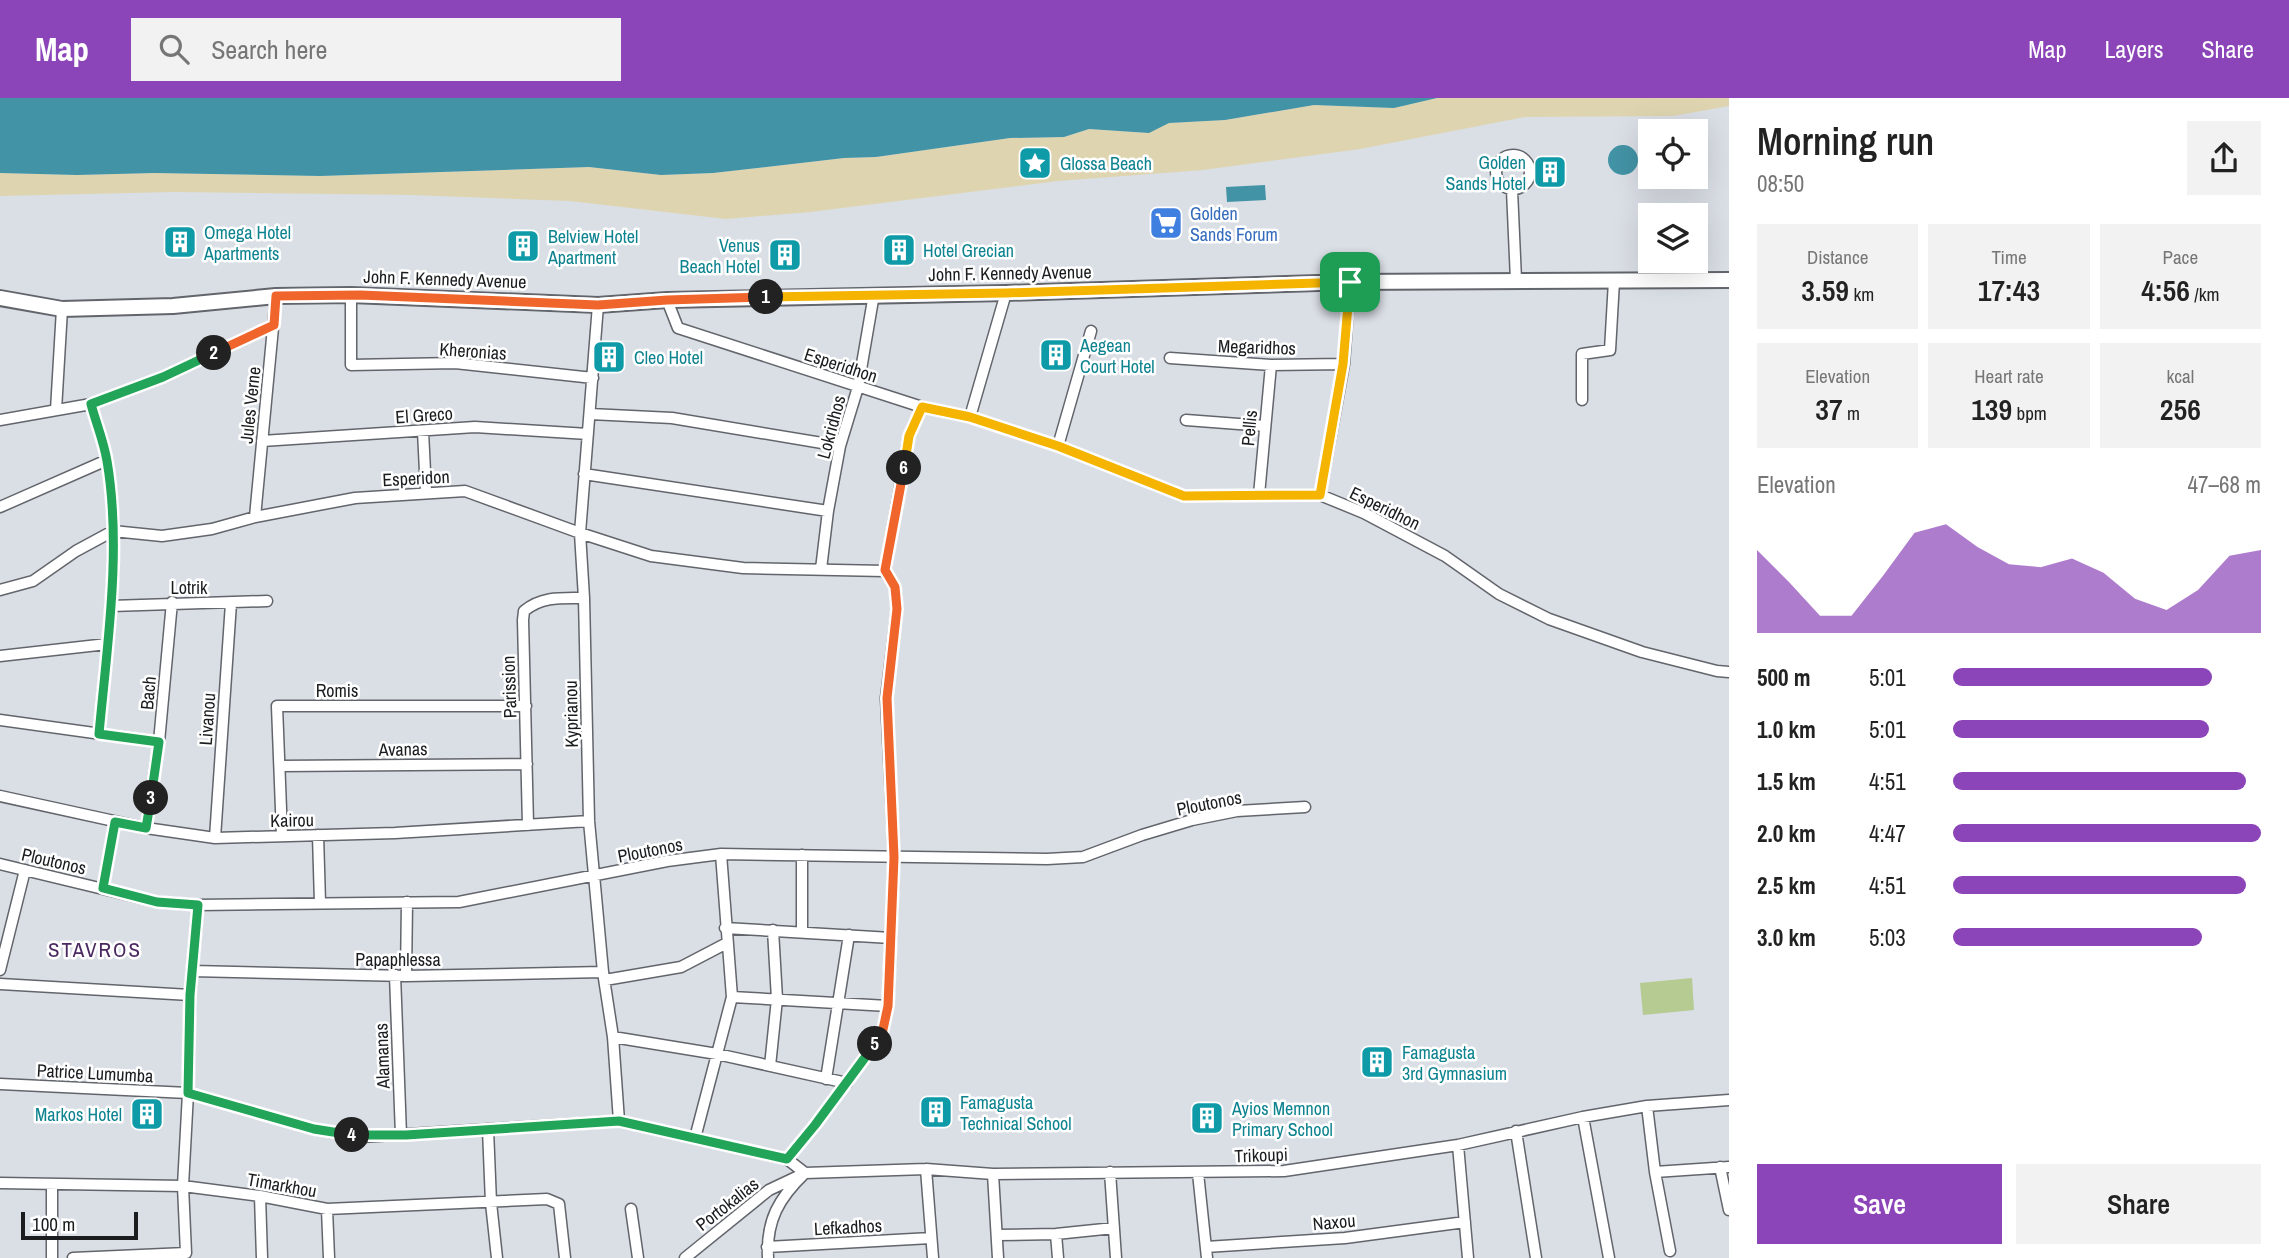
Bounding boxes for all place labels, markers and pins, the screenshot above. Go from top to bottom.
place icon: Glossa Beach [1016,144,1054,182]
place label: Golden Sands Hotel [1446,150,1526,196]
place label: Glossa Beach [1060,151,1152,176]
building icon: Golden Sands Hotel [1531,153,1569,191]
place label: Golden Sands Forum [1190,201,1278,247]
supermarket icon: Golden Sands Forum [1147,204,1185,242]
place label: Omega Hotel Apartments [203,220,291,266]
building icon: Omega Hotel Apartments [161,223,199,261]
place label: Belview Hotel Apartment [547,224,638,270]
building icon: Belview Hotel Apartment [504,227,542,265]
building icon: Hotel Grecian [880,231,918,269]
place label: Venus Beach Hotel [680,233,760,279]
building icon: Venus Beach Hotel [766,236,804,274]
place label: Hotel Grecian [923,238,1014,263]
pin [1320,252,1380,312]
pin: 1 [748,280,784,314]
place label: Aegean Court Hotel [1079,333,1155,379]
pin: 2 [196,336,232,370]
building icon: Aegean Court Hotel [1037,336,1075,374]
building icon: Cleo Hotel [590,338,628,376]
place label: Cleo Hotel [634,345,703,370]
pin: 6 [886,450,922,486]
pin: 3 [134,780,168,816]
pin: 5 [858,1026,892,1062]
place label: Famagusta 3rd Gymnasium [1402,1040,1507,1086]
building icon: Famagusta 3rd Gymnasium [1358,1043,1396,1081]
place label: Famagusta Technical School [960,1090,1072,1136]
building icon: Famagusta Technical School [917,1093,955,1131]
building icon: Markos Hotel [128,1095,166,1133]
place label: Ayios Memnon Primary School [1231,1096,1333,1142]
building icon: Ayios Memnon Primary School [1188,1099,1226,1137]
place label: Markos Hotel [35,1102,122,1127]
pin: 4 [334,1118,370,1152]

